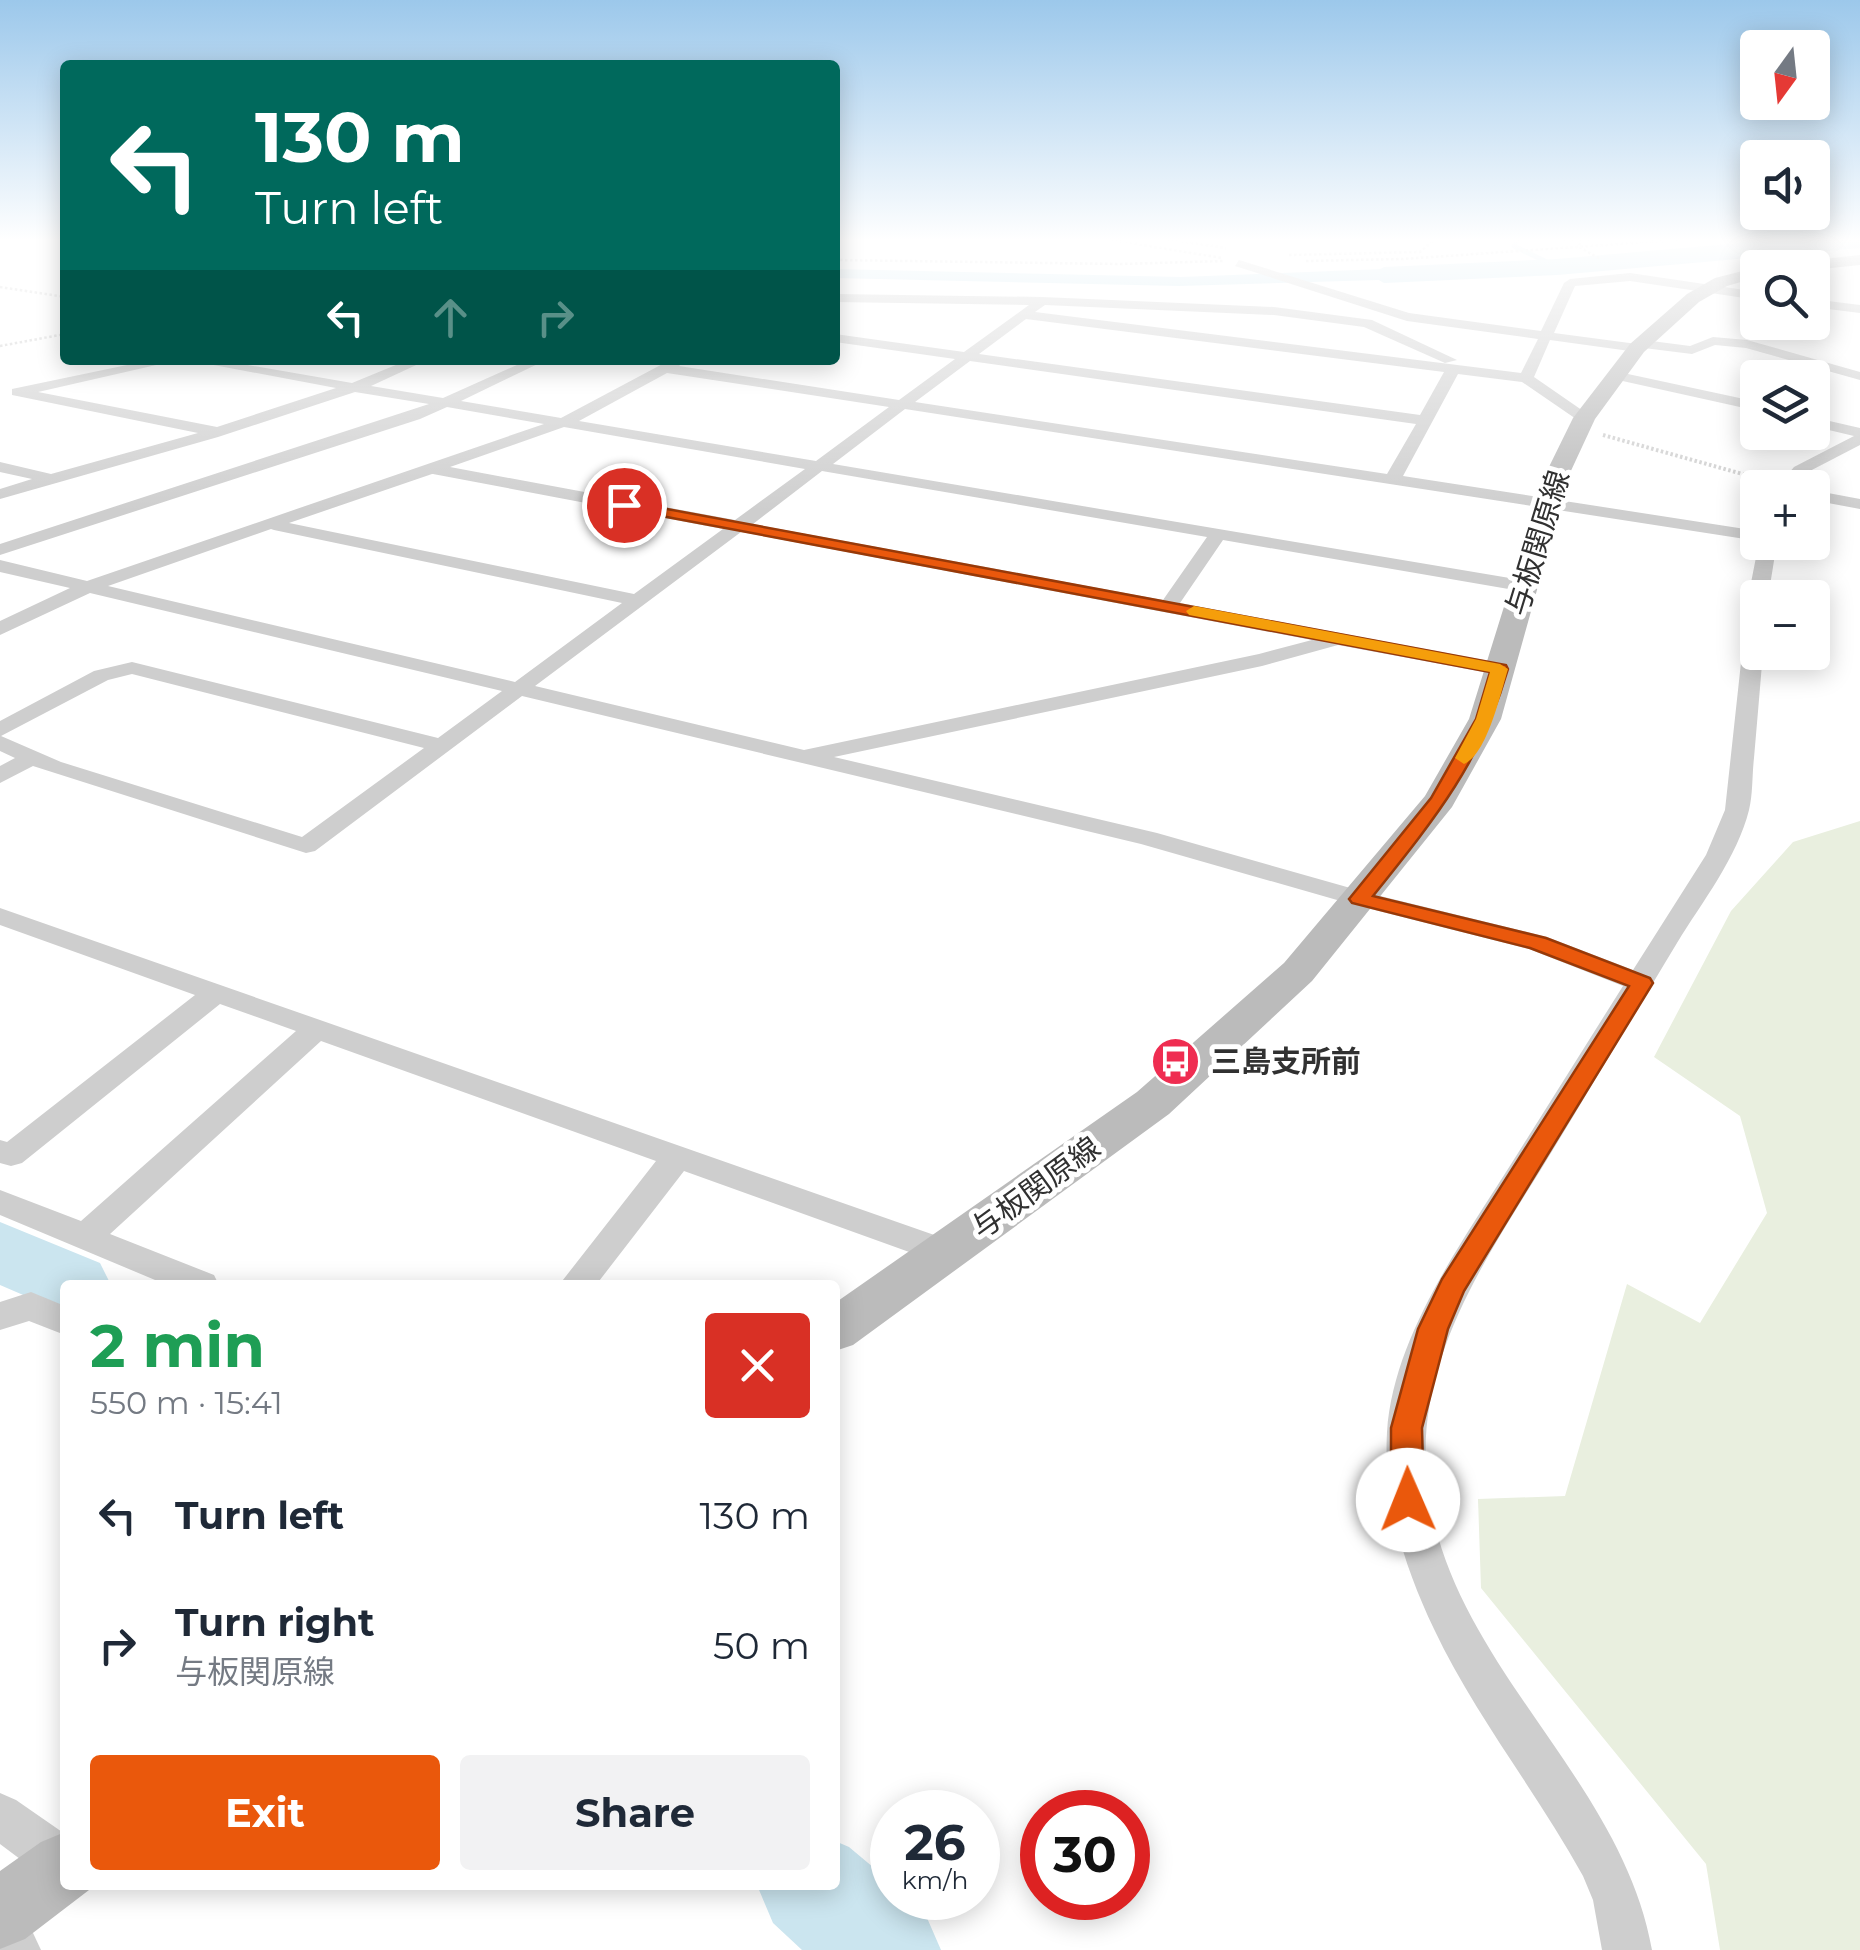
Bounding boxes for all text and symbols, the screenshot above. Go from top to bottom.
north arrow [1740,30,1830,120]
map controls [1740,30,1830,670]
text: 130 m [255,94,465,180]
icon: left [90,100,220,230]
button: sound [1740,140,1830,230]
text: Turn left [255,180,443,235]
button: search [1740,250,1830,340]
icon: left [318,290,373,345]
icon: ahead [423,290,478,345]
icon: right [528,290,583,345]
button: layers [1740,360,1830,450]
pin [582,463,667,548]
street label: 与板関原線 [1498,466,1577,620]
button: + [1740,470,1830,560]
icon: arrive [597,478,652,533]
button: − [1740,580,1830,670]
bus stop icon: 三島支所前 [1150,1036,1202,1088]
place label: 三島支所前 [1211,1043,1361,1080]
street label: 与板関原線 [964,1129,1107,1247]
text: 2 min [90,1309,265,1382]
button: close [705,1313,810,1418]
text: 550 m · 15:41 [90,1383,283,1422]
position arrow [1356,1448,1460,1552]
icon: left [90,1488,145,1543]
text: Turn left [175,1492,344,1539]
text: 130 m [699,1492,810,1539]
text: Turn right [175,1599,374,1646]
icon: right [90,1618,145,1673]
text: 50 m [713,1622,810,1669]
text: 与板関原線 [175,1652,335,1691]
button: Exit [90,1755,440,1870]
button: Share [460,1755,810,1870]
speed limit sign: 30 [1020,1790,1150,1920]
text: 26 [904,1812,966,1873]
text: km/h [902,1865,968,1895]

